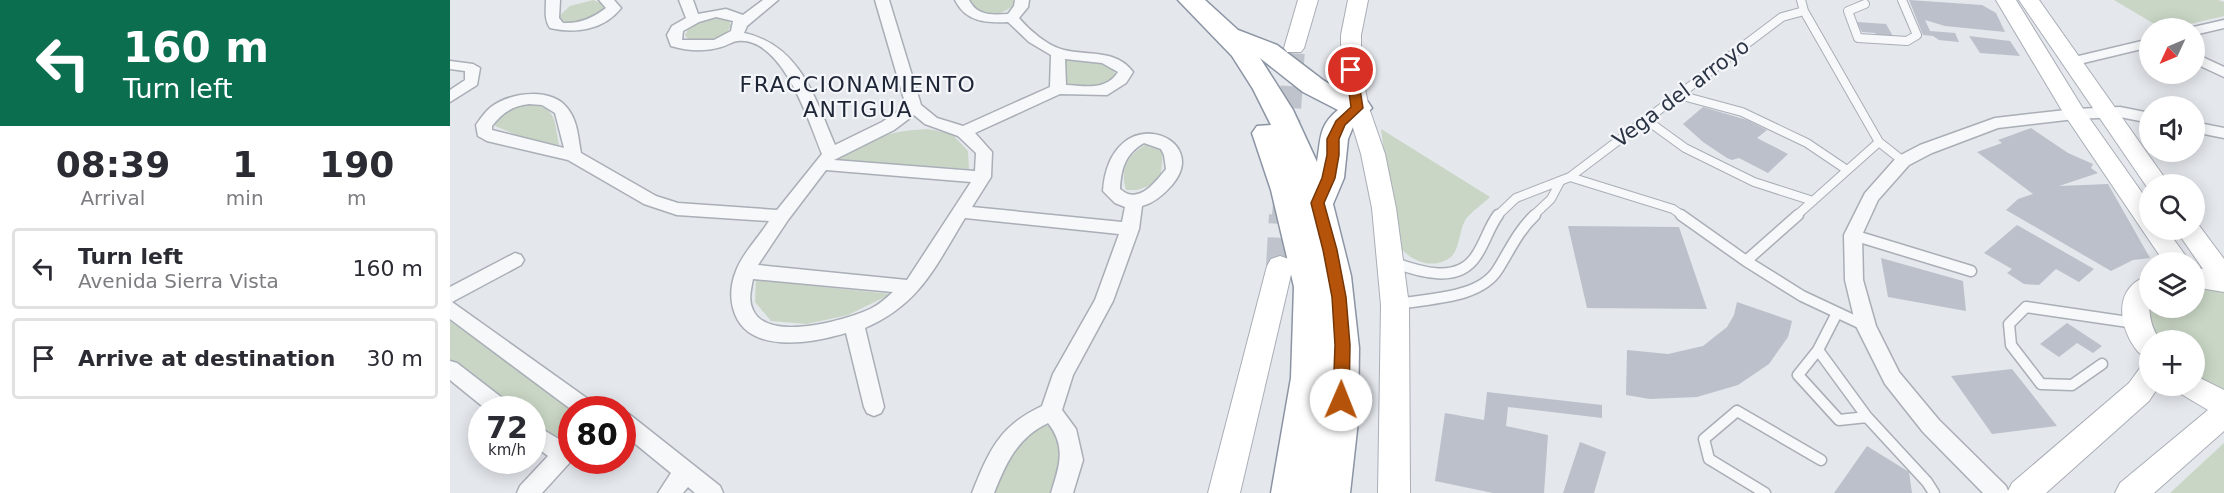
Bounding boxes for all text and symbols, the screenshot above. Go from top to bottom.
north arrow [2139,18,2205,84]
map controls [2139,18,2205,396]
text: 160 m [123,23,269,72]
icon: left [24,24,102,102]
street label: Vega del arroyo [1608,34,1754,152]
pin [1325,44,1376,95]
icon: arrive [1334,53,1367,86]
district label: FRACCIONAMIENTO ANTIGUA [740,72,976,122]
text: Turn left [123,73,233,104]
button: sound [2139,96,2205,162]
text: 08:39 [56,144,170,185]
text: 1 [232,144,257,185]
text: 190 [319,144,394,185]
button: search [2139,174,2205,240]
text: Arrival [80,186,145,210]
text: min [226,186,264,210]
text: m [347,186,367,210]
text: Turn left [78,244,183,269]
icon: left [27,252,60,285]
button: layers [2139,252,2205,318]
text: 160 m [353,256,423,281]
text: Avenida Sierra Vista [78,269,279,293]
button: + [2139,330,2205,396]
icon: arrive [27,342,60,375]
text: Arrive at destination [78,346,335,371]
text: 30 m [367,346,423,371]
position arrow [1309,368,1373,432]
speed limit sign: 80 [558,396,636,474]
text: 72 [486,410,528,445]
text: km/h [488,441,526,459]

